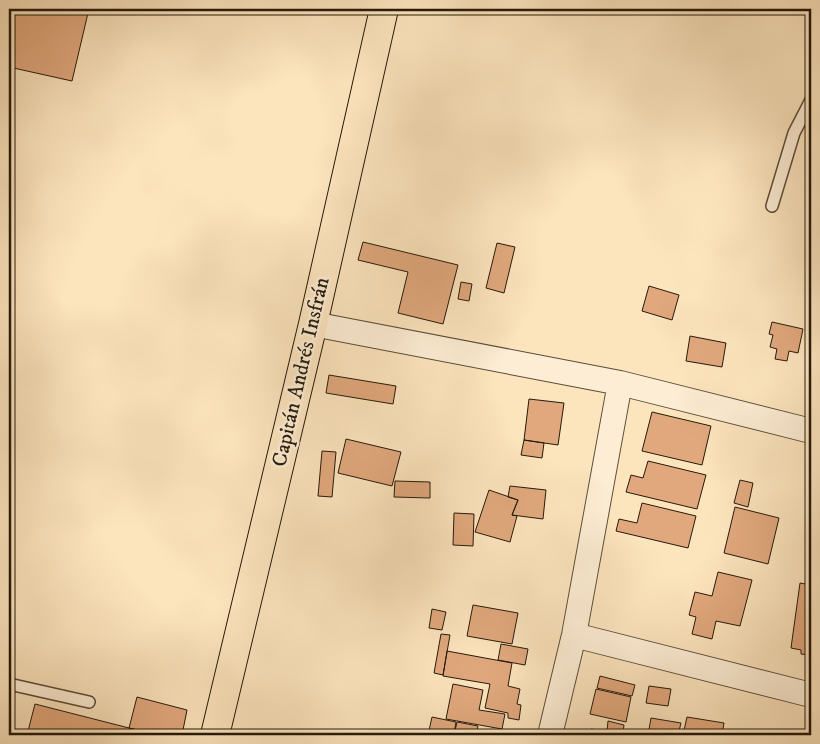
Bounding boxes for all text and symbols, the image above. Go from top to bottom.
street label: Capitán Andrés Insfrán [267,275,335,469]

